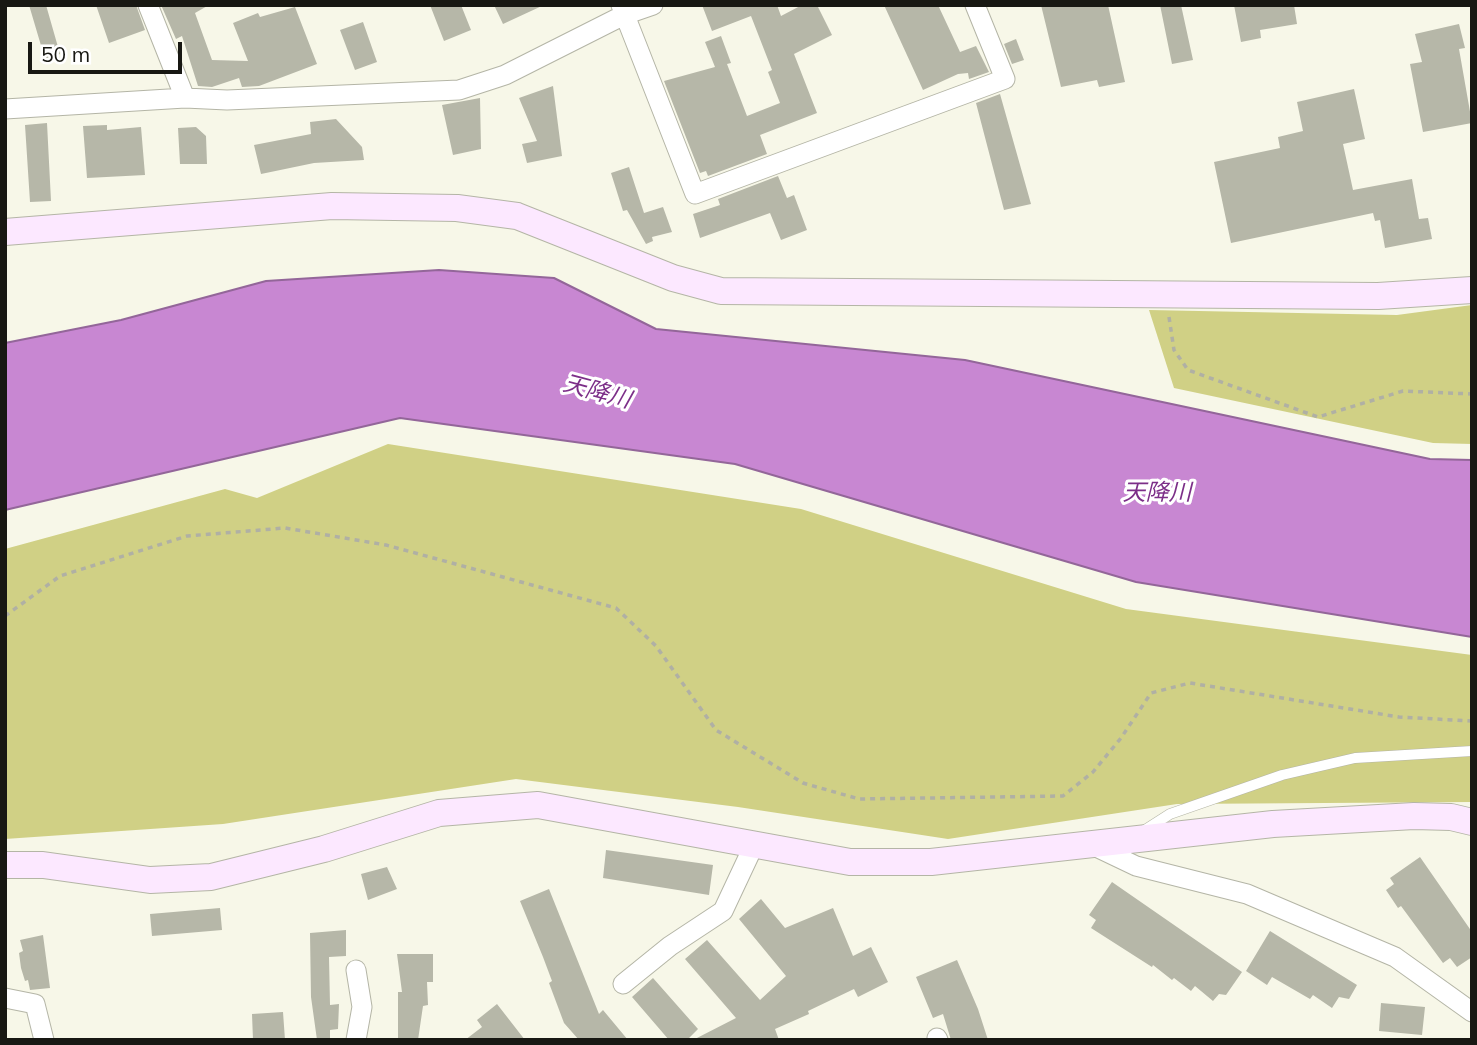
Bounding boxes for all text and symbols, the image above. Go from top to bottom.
scale bar [32,28,186,72]
text: 50 m [41,41,90,67]
water label: 天降川 [560,370,634,414]
water label: 天降川 [1123,479,1191,507]

